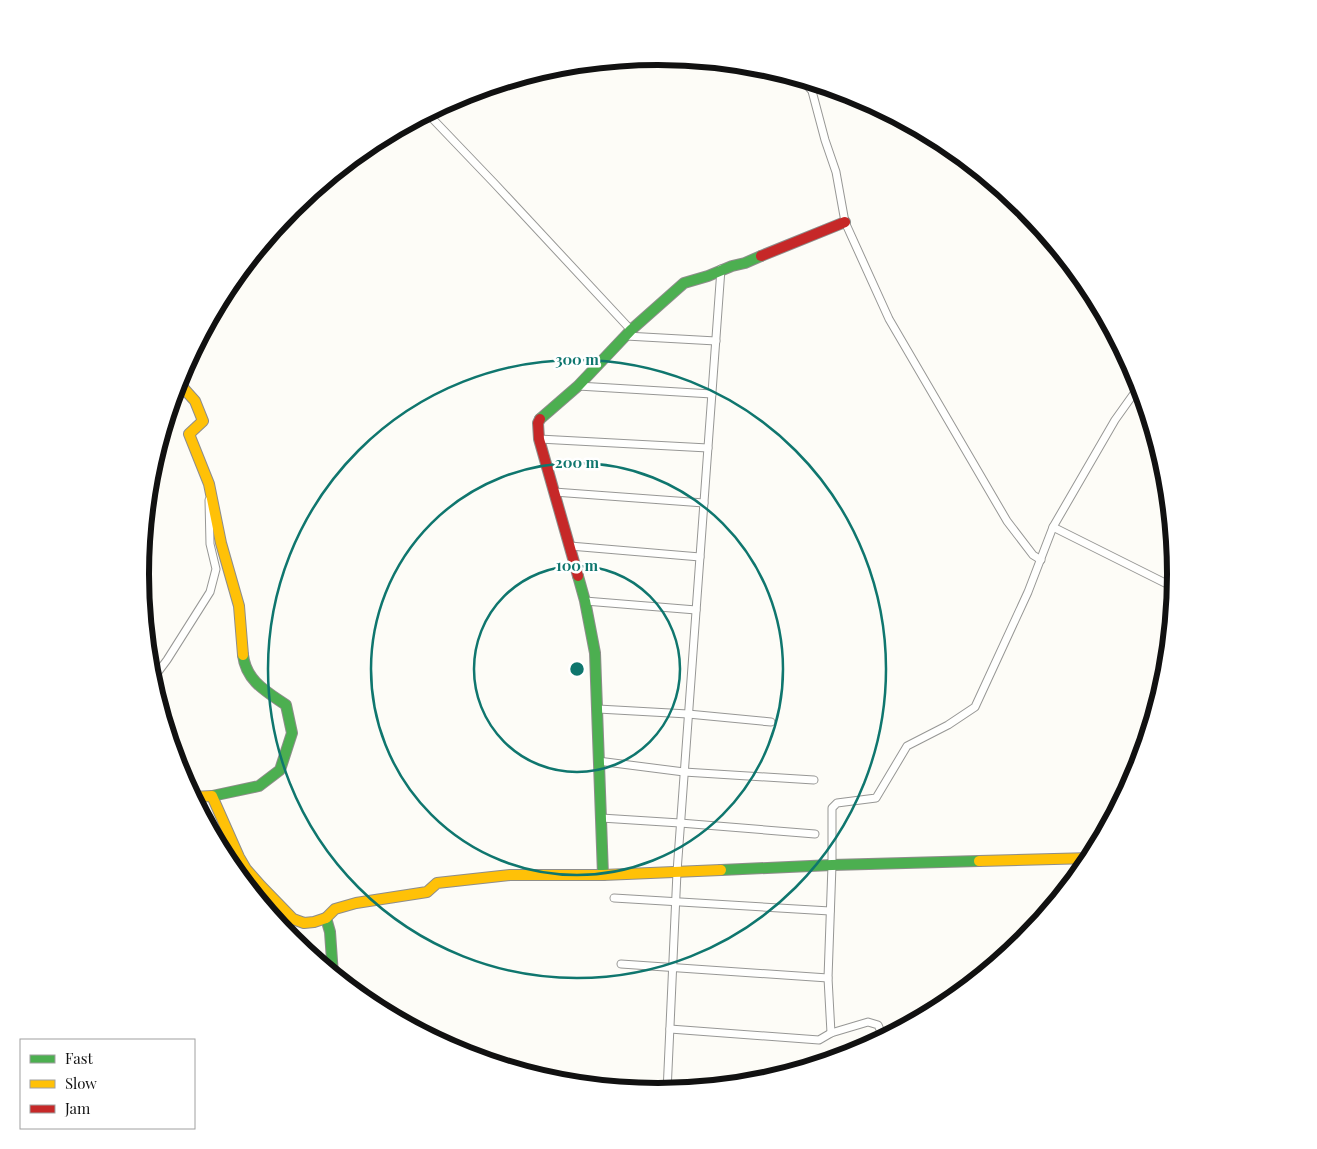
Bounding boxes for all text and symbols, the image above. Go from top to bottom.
text: 300 m [555,349,599,369]
text: 200 m [555,452,600,472]
text: 100 m [556,555,599,575]
centre of rings [568,660,586,678]
legend [20,1039,195,1129]
text: Fast [65,1048,94,1068]
text: Slow [65,1073,97,1093]
text: Jam [64,1098,91,1118]

